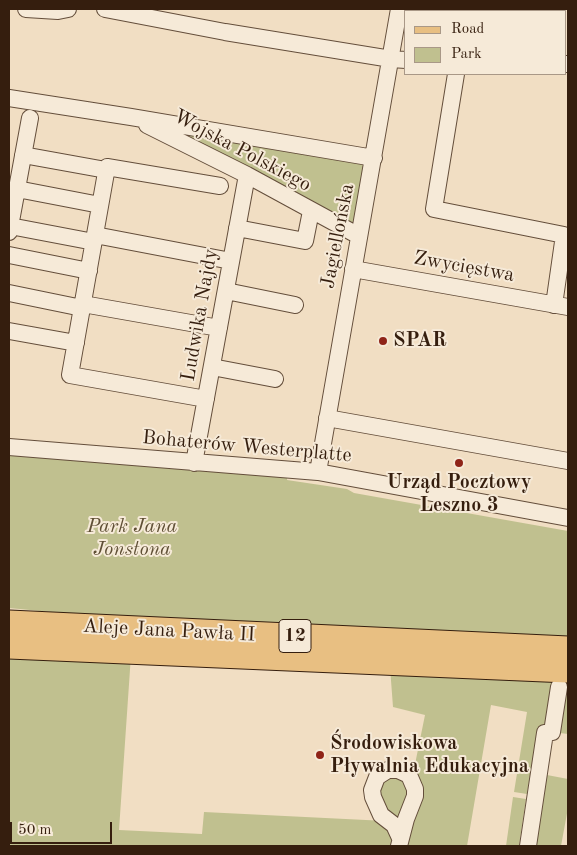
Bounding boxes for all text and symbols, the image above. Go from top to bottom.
legend [404,10,567,75]
text: Road [451,22,484,37]
text: Park [451,47,482,62]
street label: Wojska Polskiego [169,105,315,197]
street label: Jagiellońska [316,181,360,291]
street label: Zwycięstwa [412,246,516,288]
street label: Ludwika Najdy [177,247,223,383]
place label: SPAR [393,329,447,353]
marker: SPAR [377,335,389,347]
street label: Bohaterów Westerplatte [141,426,353,468]
marker: Urząd Pocztowy Leszno 3 [453,457,465,469]
place label: Urząd Pocztowy Leszno 3 [387,471,531,518]
park label: Park Jana Jonstona [87,515,177,562]
street label: Aleje Jana Pawła II [82,615,256,647]
road number: 12 [279,620,311,652]
place label: Środowiskowa Pływalnia Edukacyjna [330,732,529,779]
marker: Środowiskowa Pływalnia Edukacyjna [314,749,326,761]
scale bar [12,812,115,844]
text: 50 m [18,823,52,838]

